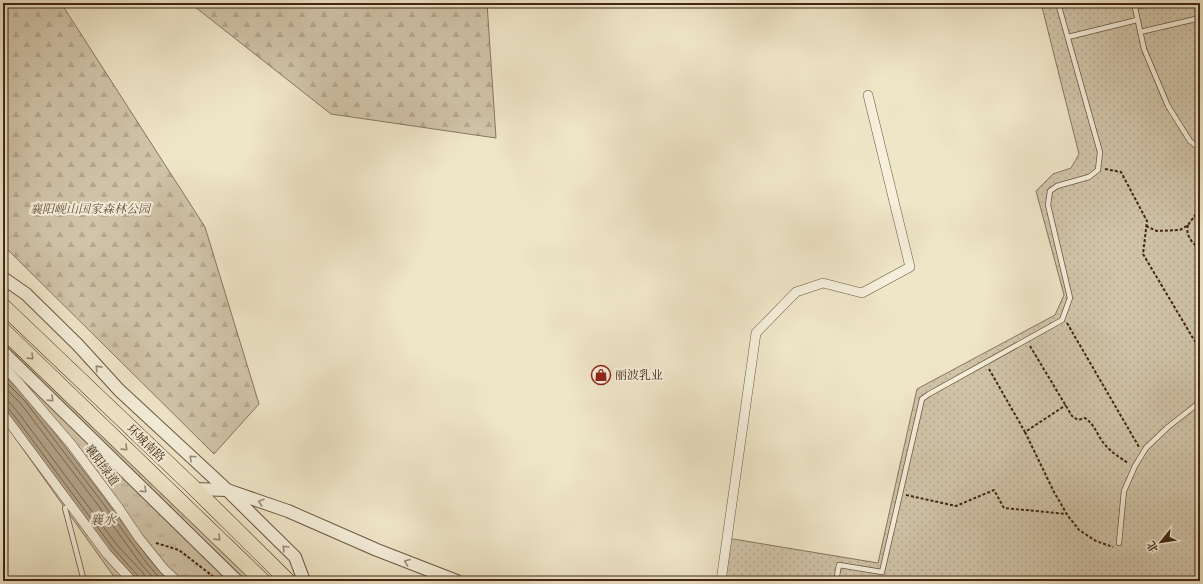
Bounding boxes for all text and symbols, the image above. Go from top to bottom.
park label: 襄阳岘山国家森林公园 [30,202,152,217]
one-way arrow [26,352,34,360]
shop icon: 丽波乳业 [590,364,612,386]
one-way arrow [96,365,103,372]
place label: 丽波乳业 [615,368,663,383]
one-way arrow [46,394,54,402]
street label: 环城南路 [123,421,168,465]
street label: 襄阳绿道 [81,441,122,489]
one-way arrow [120,443,128,450]
one-way arrow [189,455,197,462]
one-way arrow [139,485,147,493]
one-way arrow [258,498,265,507]
water label: 襄水 [90,512,118,528]
north arrow [1141,522,1181,562]
one-way arrow [213,533,221,541]
text: 北 [1144,538,1162,555]
one-way arrow [282,545,290,553]
one-way arrow [404,558,411,566]

